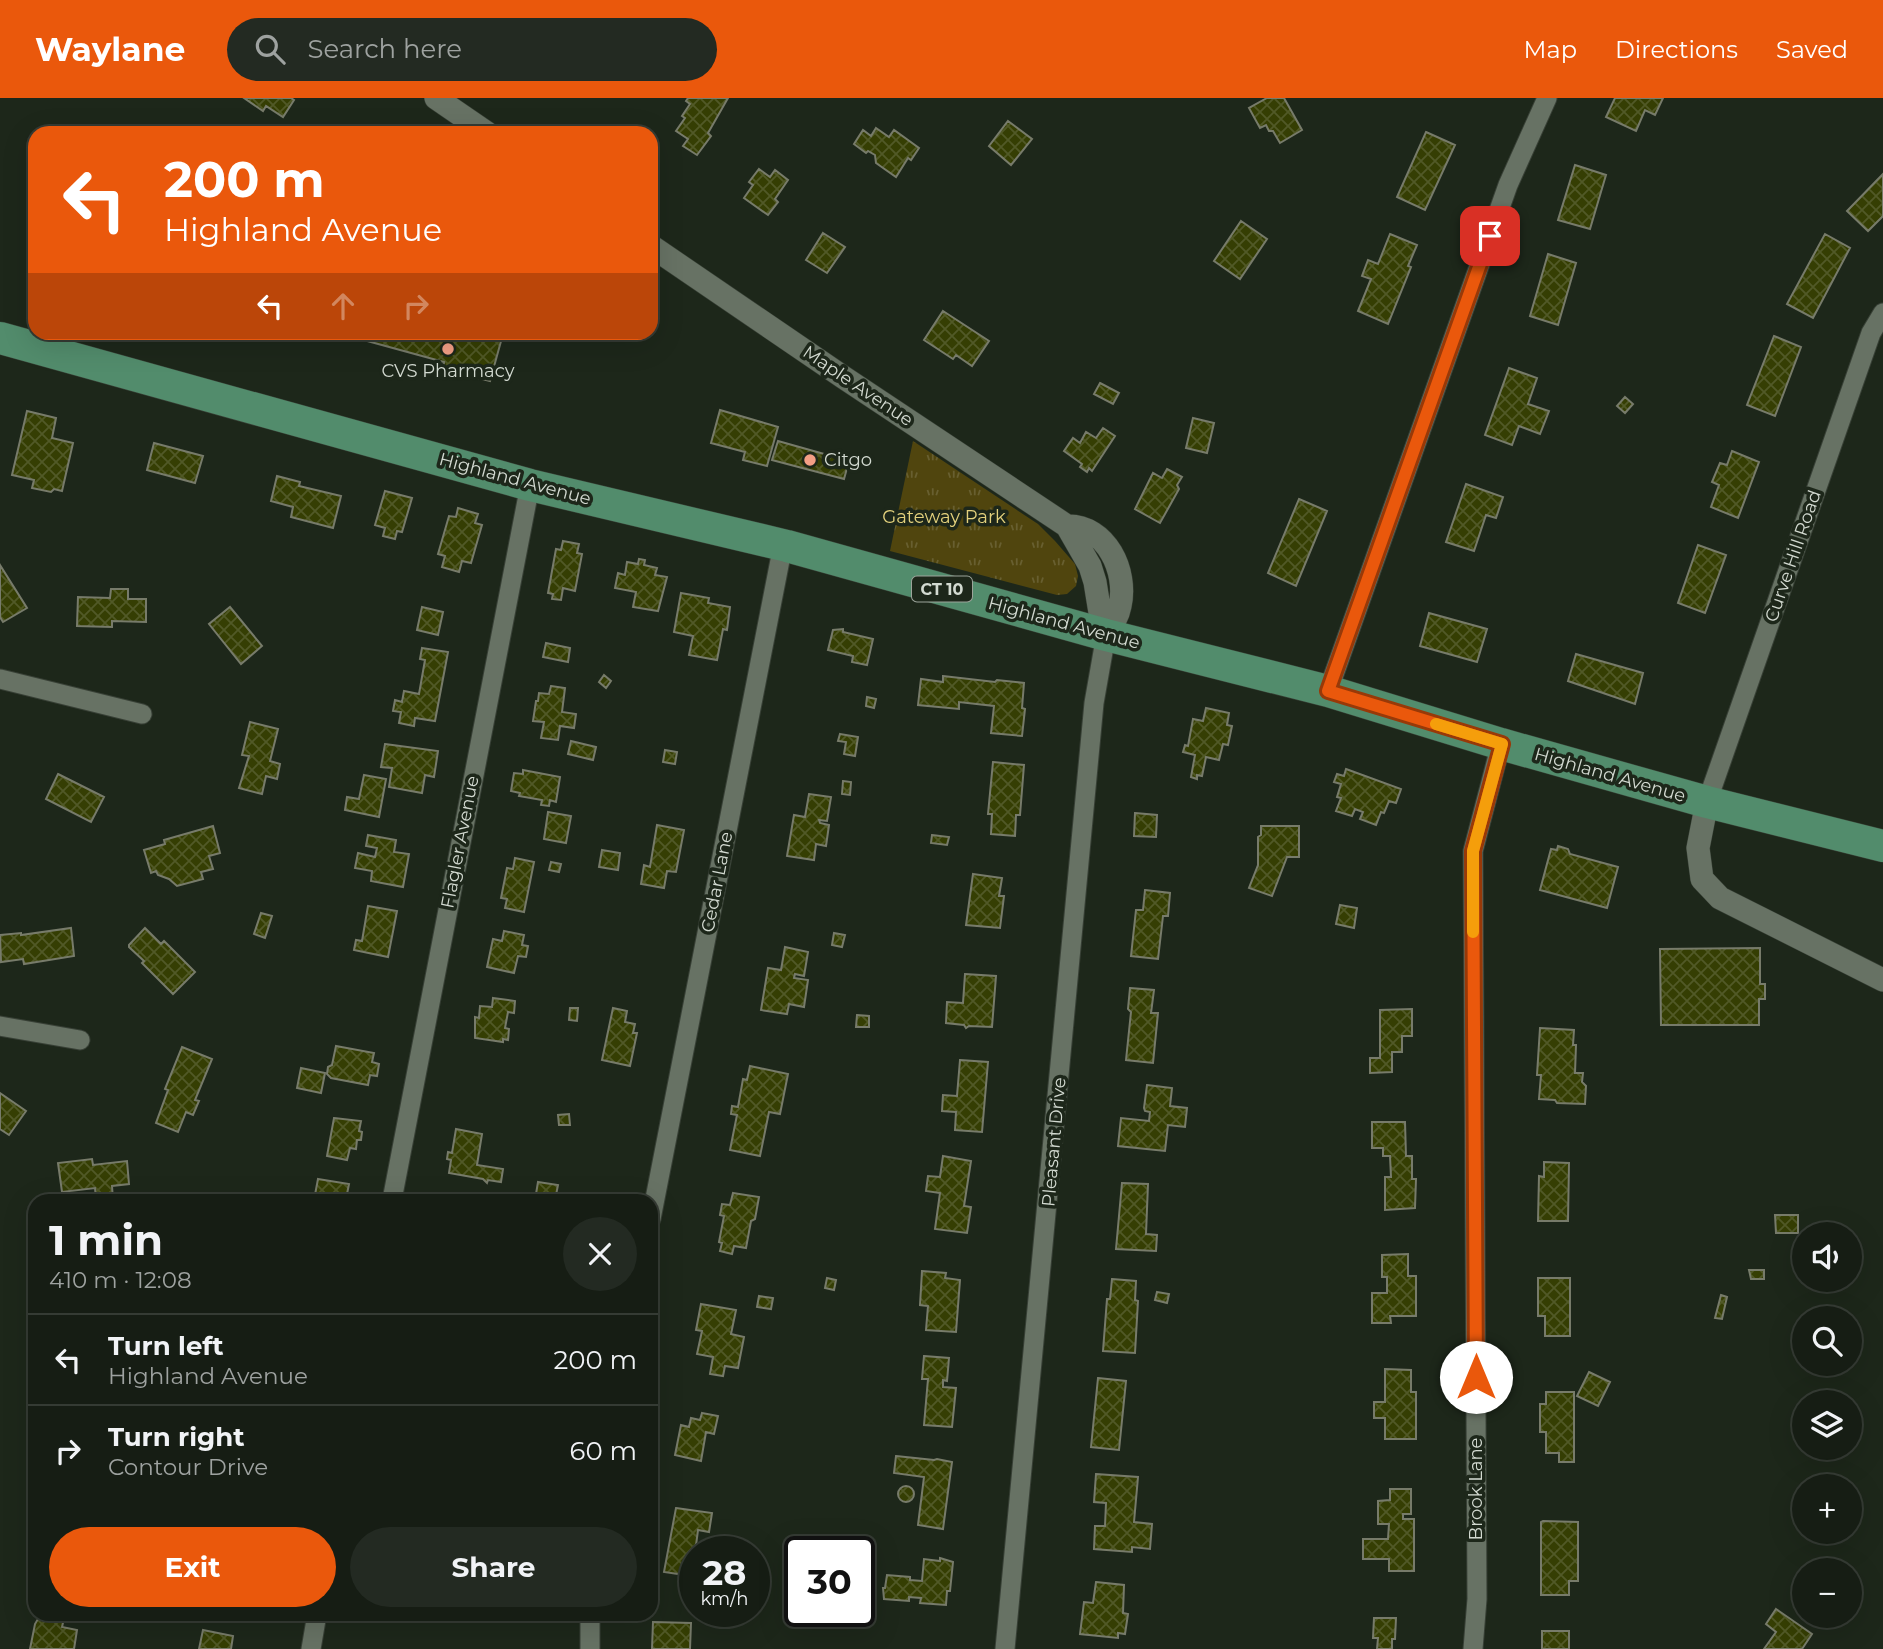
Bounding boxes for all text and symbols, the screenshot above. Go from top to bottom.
search box [227,18,717,81]
text: Waylane [35,29,185,69]
icon: search [251,30,289,68]
text: Search here [307,33,462,65]
text: Map [1524,35,1577,64]
text: Directions [1615,35,1738,64]
text: Saved [1776,35,1848,64]
text: 200 m [164,150,325,209]
icon: left [49,154,140,245]
pin [1460,206,1520,266]
text: Highland Avenue [164,210,442,249]
icon: arrive [1471,217,1509,255]
icon: left [251,287,289,325]
icon: ahead [324,287,362,325]
icon: right [397,287,435,325]
marker: CVS Pharmacy [440,341,456,357]
street label: Maple Avenue [799,341,917,431]
place label: CVS Pharmacy [381,360,515,382]
street label: Highland Avenue [437,448,594,510]
place label: Citgo [824,449,872,471]
marker: Citgo [802,452,818,468]
street label: Curve Hill Road [1760,487,1826,625]
park label: Gateway Park [882,506,1006,528]
road number: CT 10 [912,576,972,602]
street label: Highland Avenue [986,592,1143,654]
street label: Highland Avenue [1532,743,1688,807]
street label: Flagler Avenue [436,774,484,910]
street label: Cedar Lane [696,830,738,934]
street label: Pleasant Drive [1037,1076,1071,1208]
text: 1 min [49,1214,163,1266]
button: close [563,1217,637,1291]
map controls [1792,1222,1862,1628]
button: sound [1792,1222,1862,1292]
text: 410 m · 12:08 [49,1266,192,1294]
button: search [1792,1306,1862,1376]
text: Turn left [108,1330,224,1362]
position arrow [1439,1340,1513,1414]
icon: left [49,1341,87,1379]
text: 200 m [553,1344,637,1376]
text: Highland Avenue [108,1362,308,1390]
button: layers [1792,1390,1862,1460]
text: Turn right [108,1421,244,1453]
icon: right [49,1432,87,1470]
text: 60 m [570,1435,637,1467]
street label: Brook Lane [1465,1437,1487,1540]
text: Contour Drive [108,1453,268,1481]
button: + [1792,1474,1862,1544]
button: Exit [49,1527,336,1607]
button: Share [350,1527,637,1607]
speed limit sign: 30 [784,1536,875,1627]
text: 28 [703,1551,746,1594]
button: − [1792,1558,1862,1628]
text: km/h [700,1588,749,1610]

